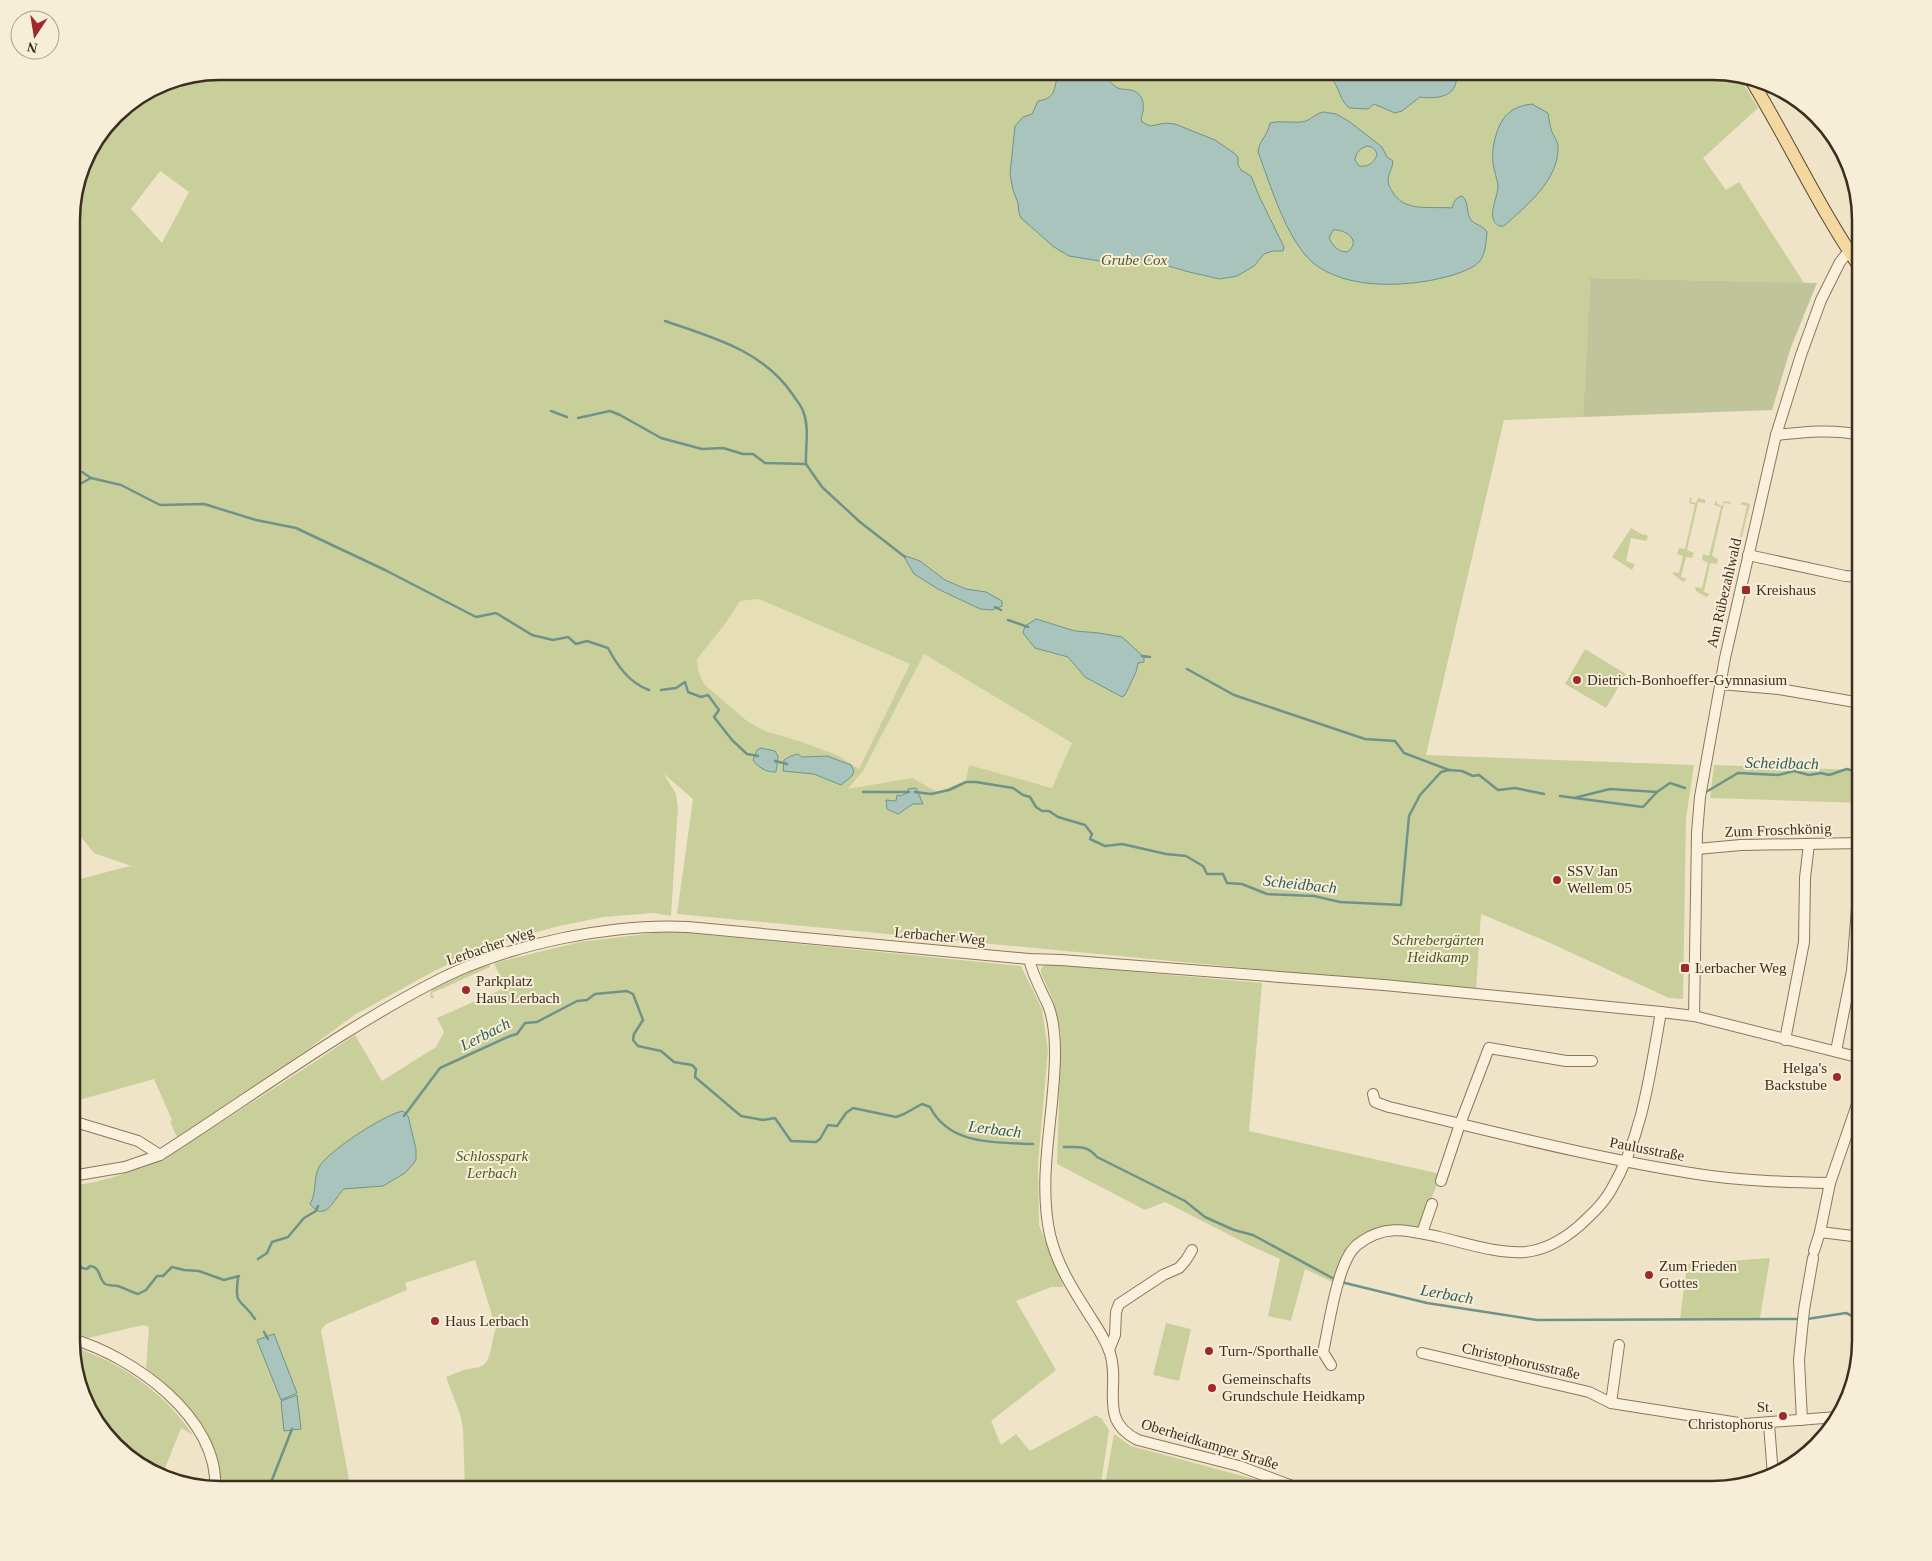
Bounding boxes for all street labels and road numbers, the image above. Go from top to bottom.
street label: Am Rübezahlwald [1704,536,1745,649]
street label: Zum Froschkönig [1724,820,1832,840]
street label: Lerbacher Weg [444,923,536,968]
street label: Lerbacher Weg [894,924,987,948]
street label: Paulusstraße [1608,1134,1686,1164]
street label: Christophorusstraße [1460,1340,1582,1382]
street label: Oberheidkamper Straße [1139,1415,1281,1473]

